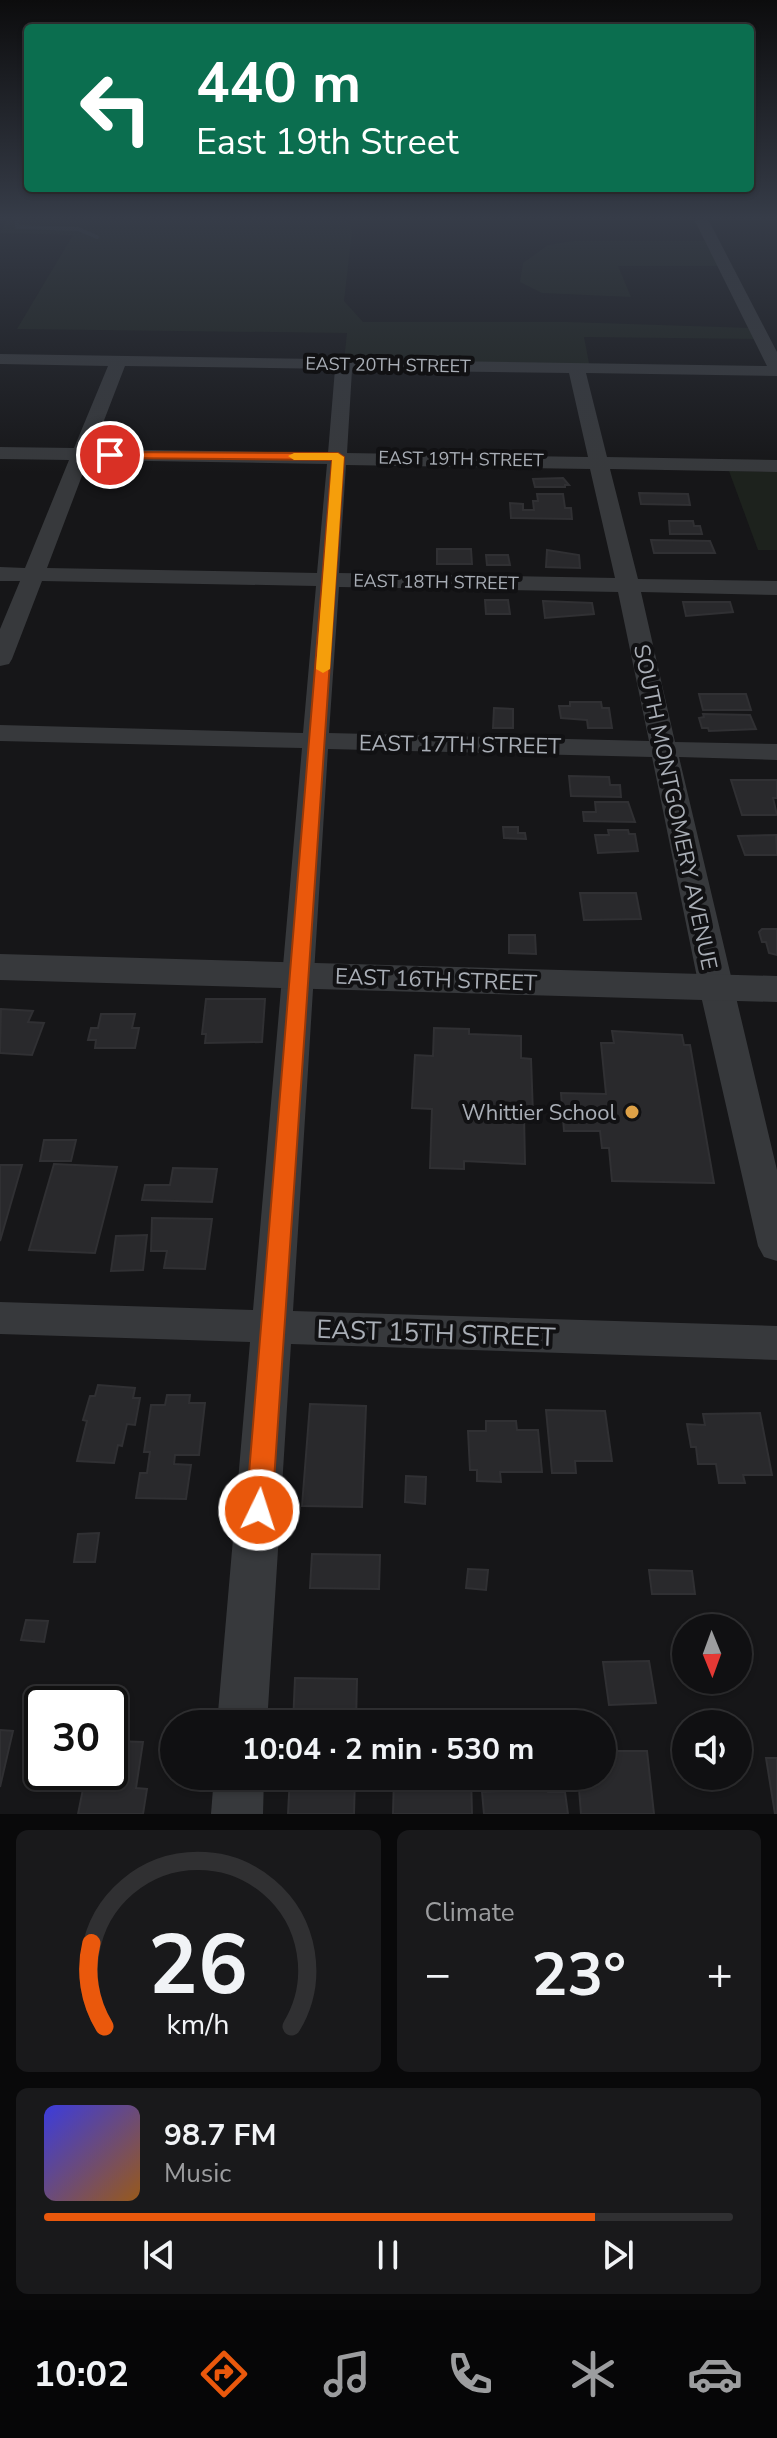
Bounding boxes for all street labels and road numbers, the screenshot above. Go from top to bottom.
street label: EAST 20TH STREET [305,352,471,378]
street label: EAST 19TH STREET [378,446,544,472]
street label: EAST 18TH STREET [353,569,519,595]
street label: SOUTH MONTGOMERY AVENUE [626,642,724,973]
street label: EAST 17TH STREET [359,728,562,762]
street label: EAST 16TH STREET [334,961,538,999]
street label: EAST 15TH STREET [316,1312,556,1355]

